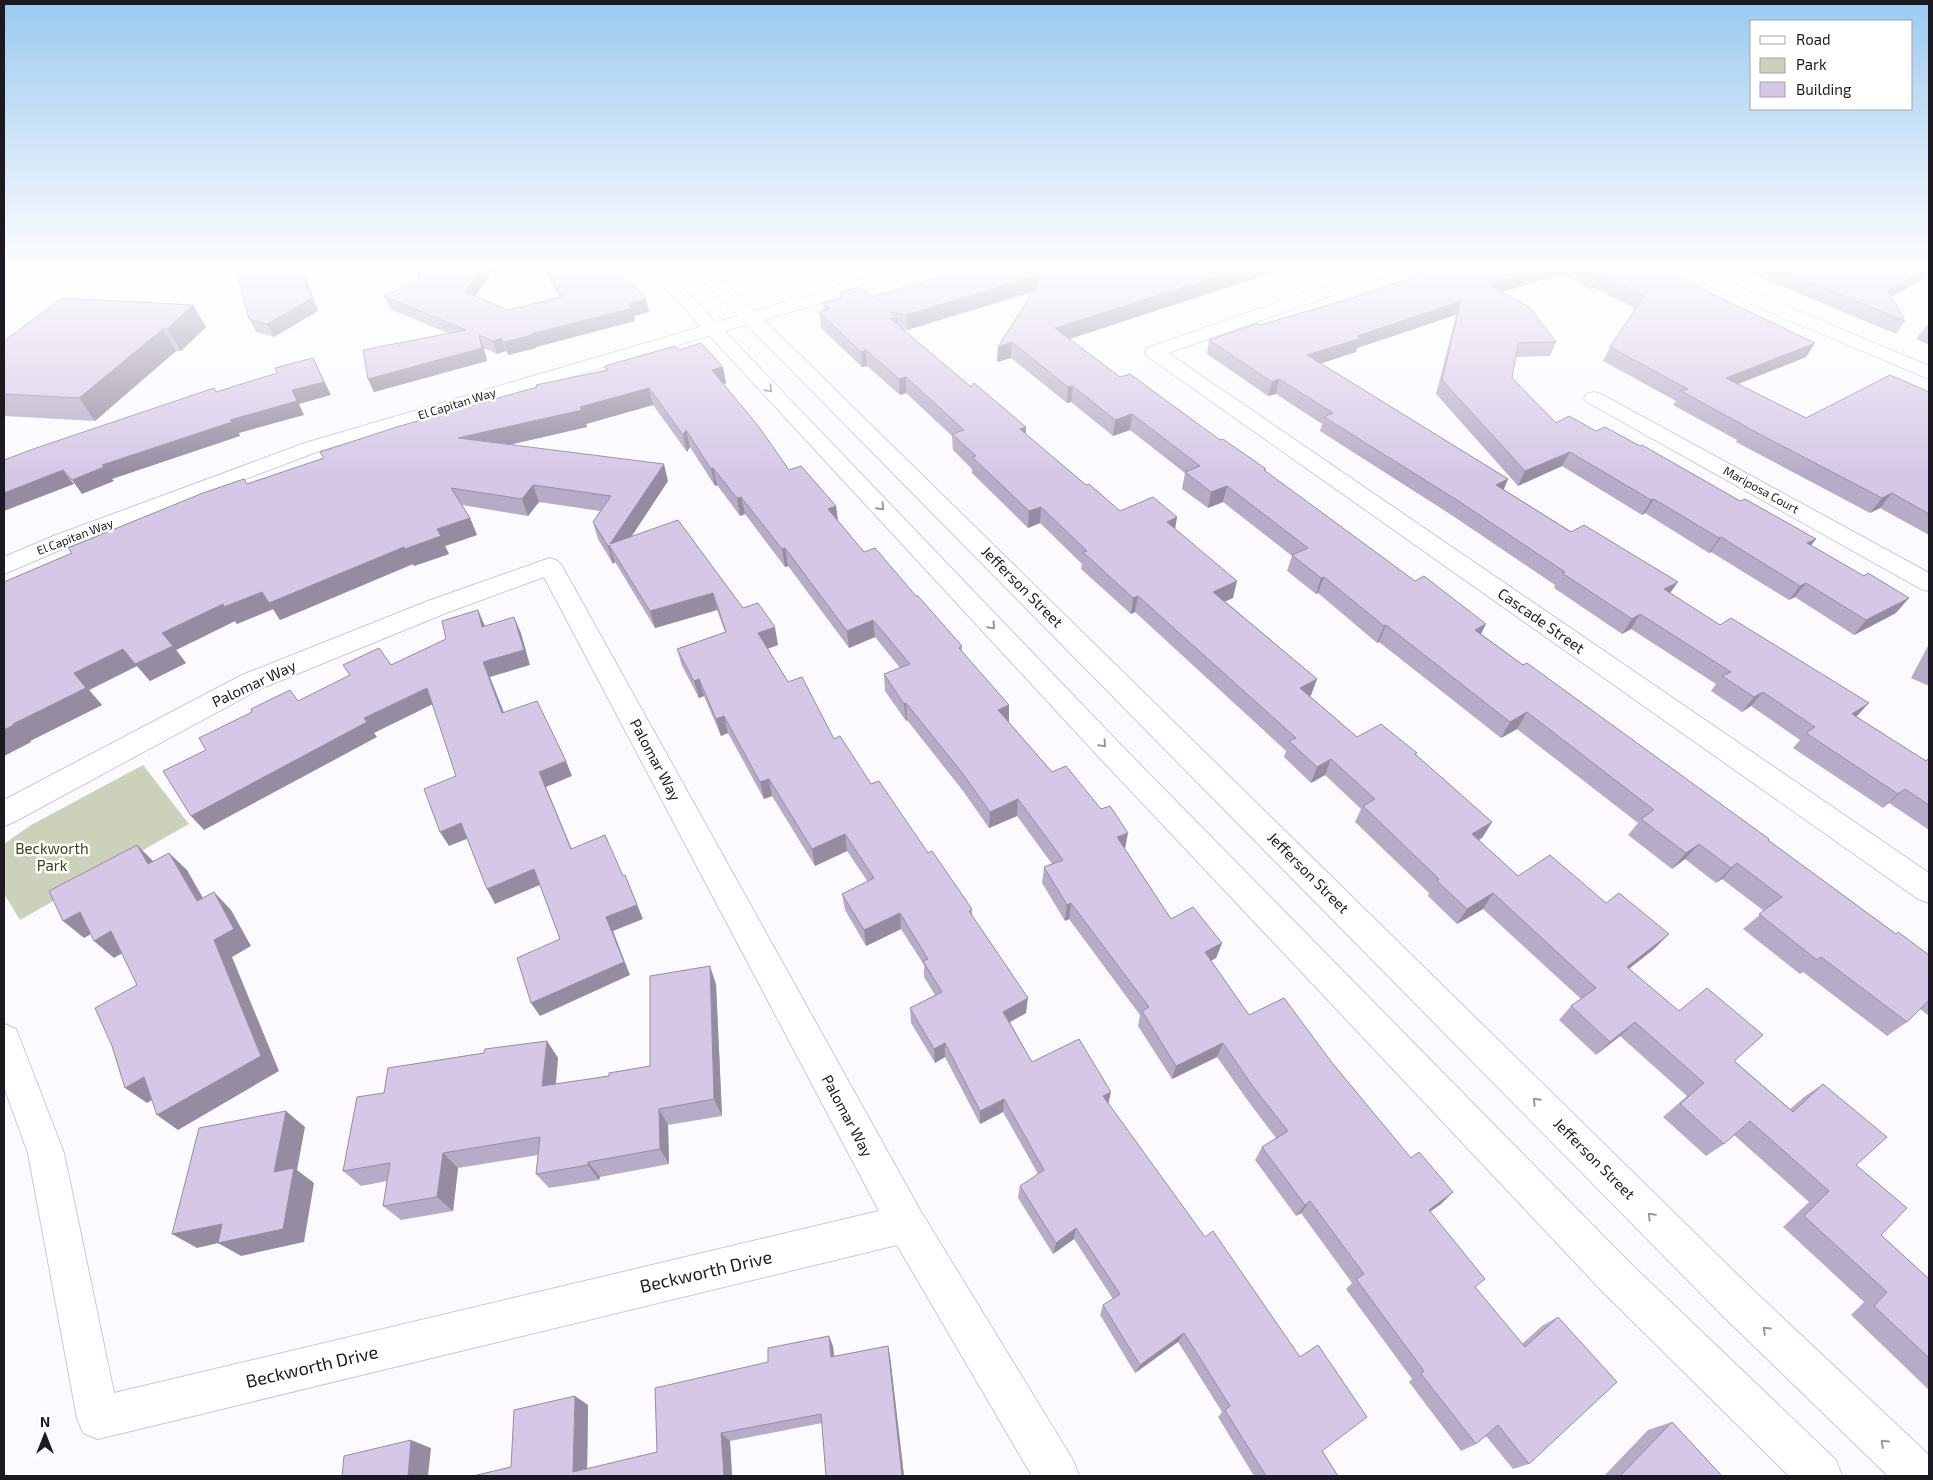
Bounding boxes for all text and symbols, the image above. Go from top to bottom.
legend [1750,20,1913,110]
text: Road [1796,30,1831,48]
text: Park [1796,55,1827,73]
text: Building [1796,80,1852,98]
one-way arrow [763,383,772,392]
street label: El Capitan Way [416,384,498,422]
street label: Mariposa Court [1721,463,1802,516]
one-way arrow [875,502,884,511]
street label: El Capitan Way [34,515,115,557]
street label: Jefferson Street [978,542,1067,631]
street label: Cascade Street [1495,584,1589,657]
one-way arrow [986,620,995,629]
street label: Palomar Way [209,656,298,710]
street label: Palomar Way [627,715,685,804]
one-way arrow [1097,739,1106,748]
street label: Jefferson Street [1264,828,1353,917]
park label: Beckworth Park [15,839,89,874]
street label: Palomar Way [819,1071,877,1160]
one-way arrow [1533,1098,1542,1107]
street label: Jefferson Street [1550,1114,1639,1203]
one-way arrow [1648,1213,1657,1222]
street label: Beckworth Drive [637,1245,774,1297]
one-way arrow [1763,1327,1772,1336]
street label: Beckworth Drive [243,1340,380,1392]
north arrow [20,1410,70,1460]
text: N [40,1413,50,1430]
one-way arrow [1880,1439,1889,1448]

